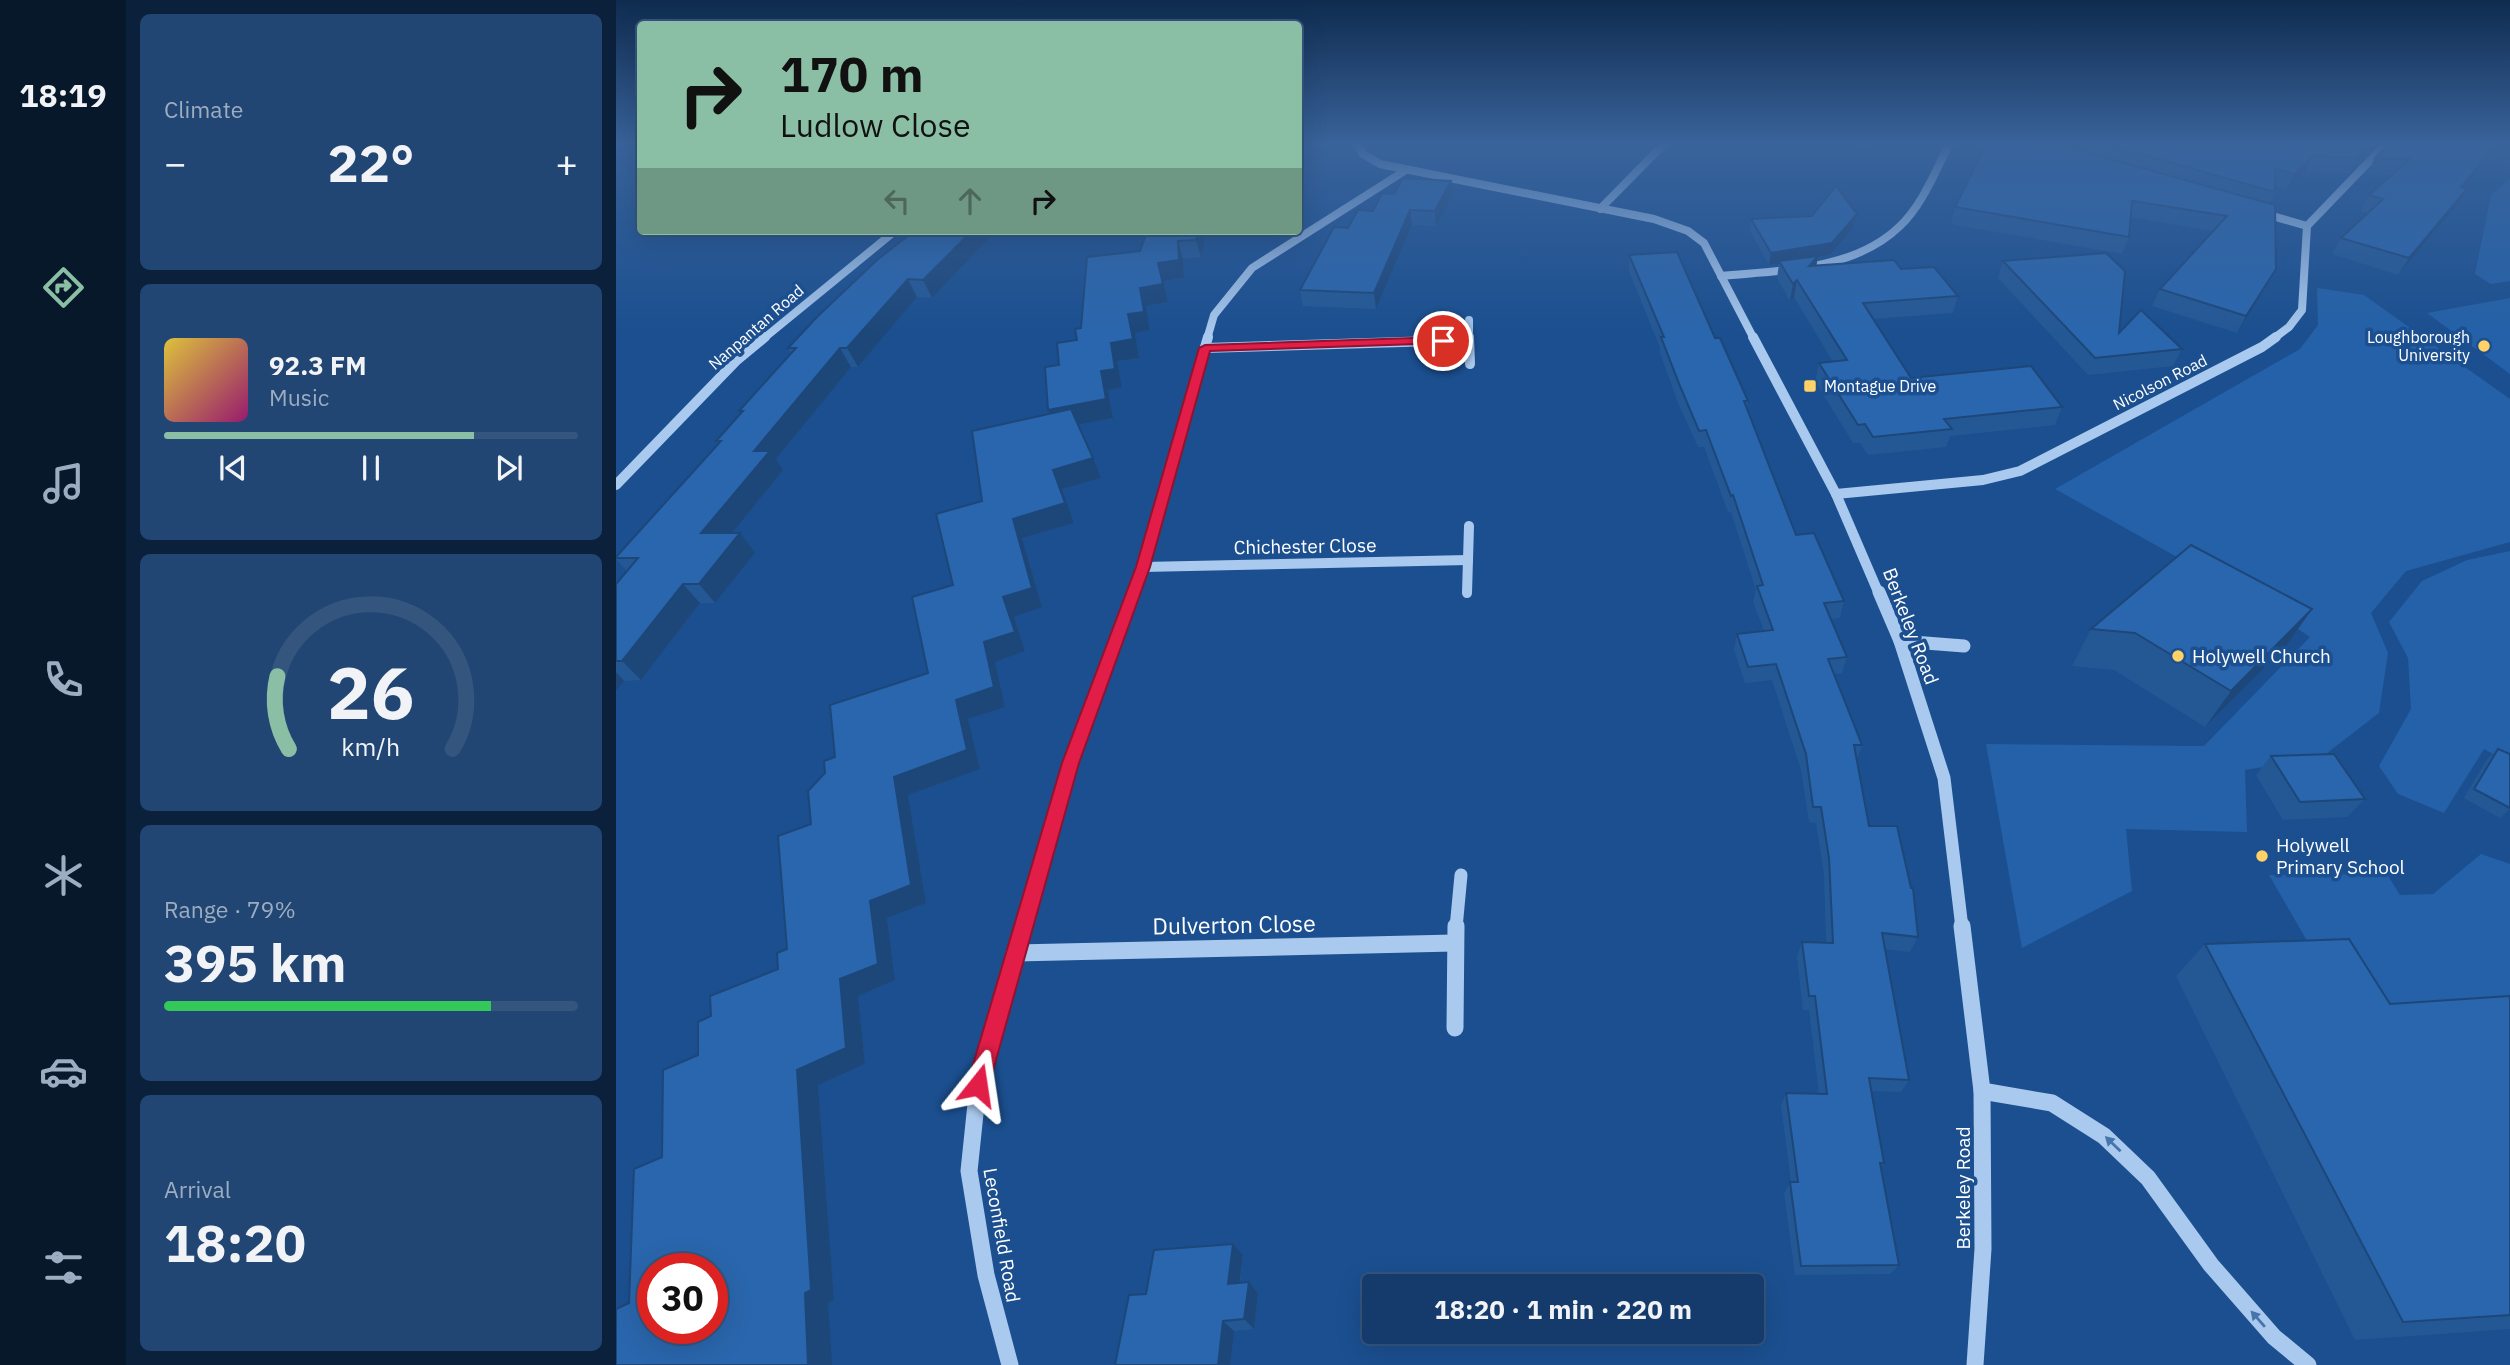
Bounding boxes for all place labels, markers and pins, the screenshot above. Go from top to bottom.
pin [1413,311,1473,371]
place label: Loughborough University [2367,327,2470,365]
marker: Loughborough University [2476,338,2492,354]
place label: Montague Drive [1824,376,1937,396]
marker: Montague Drive [1802,378,1818,394]
place label: Holywell Church [2192,644,2331,668]
marker: Holywell Church [2170,648,2186,664]
place label: Holywell Primary School [2276,833,2405,879]
marker: Holywell Primary School [2254,848,2270,864]

